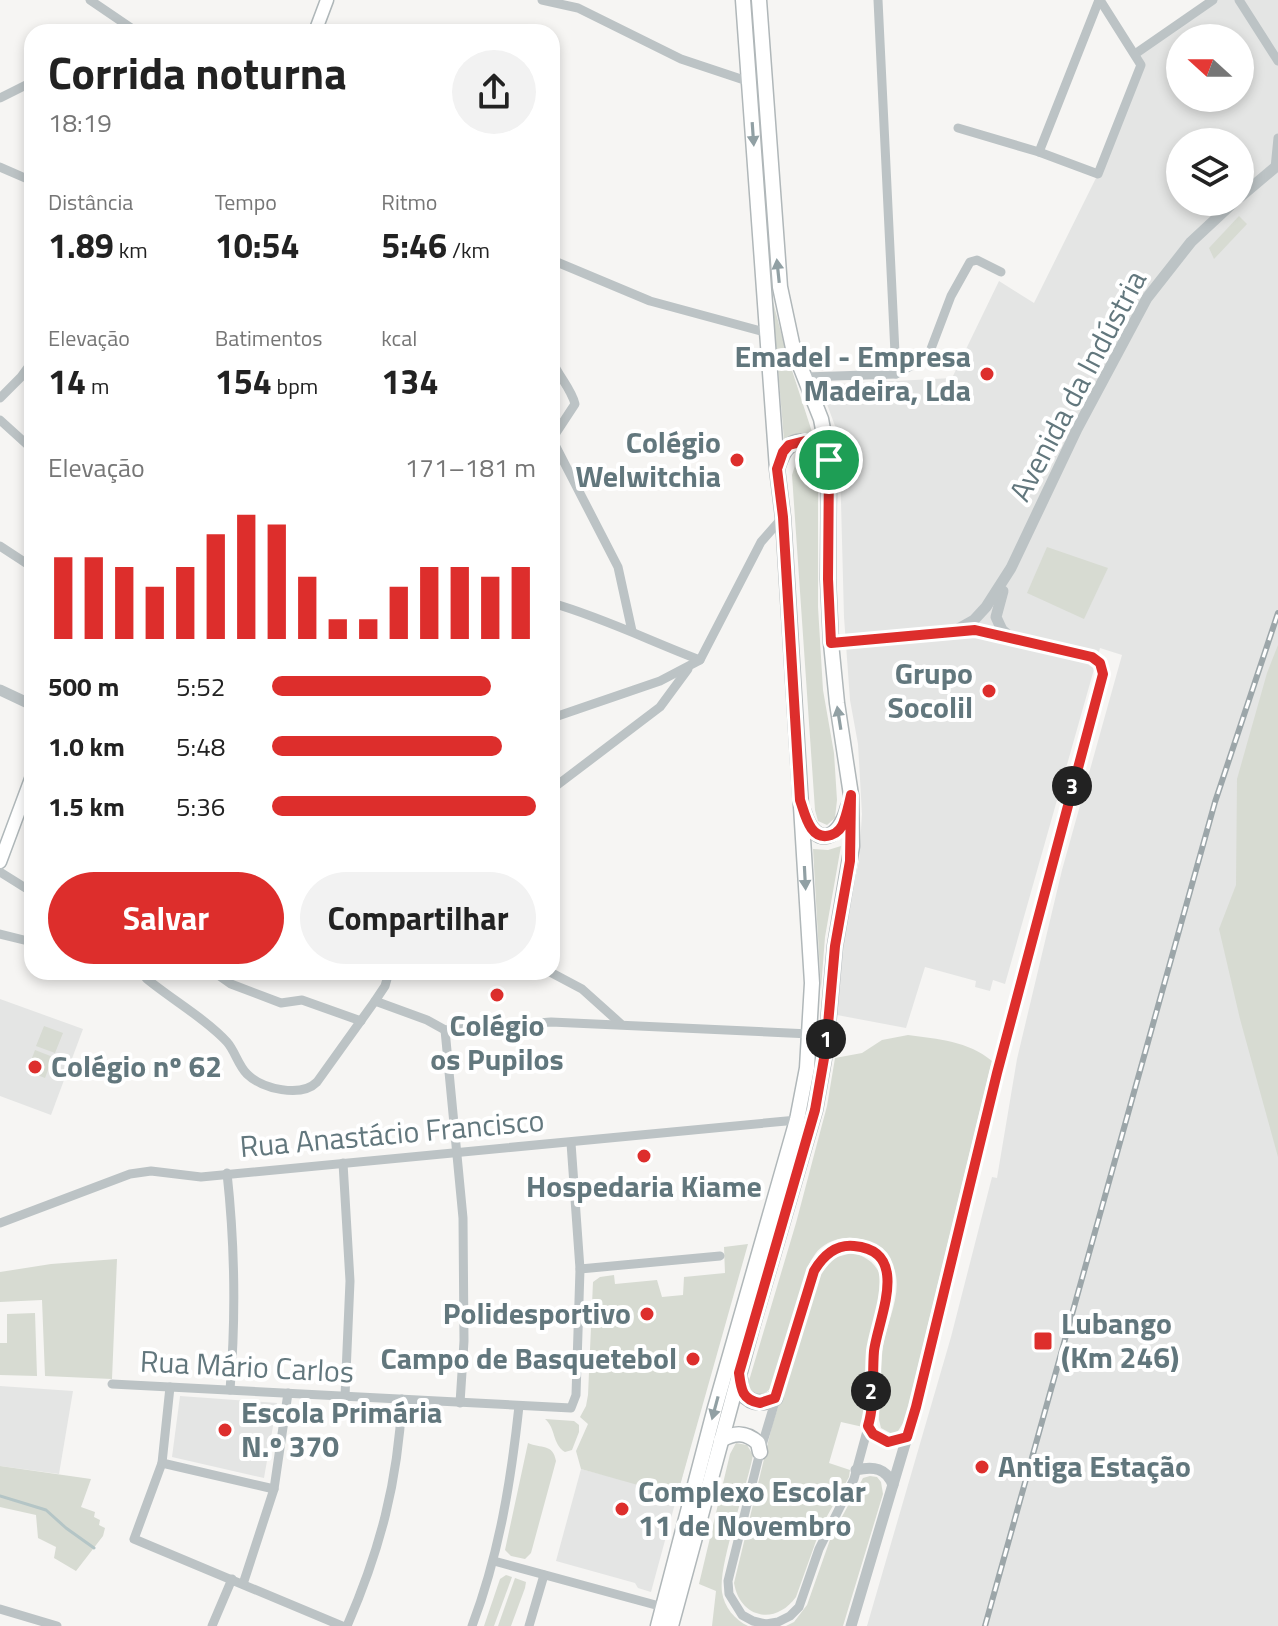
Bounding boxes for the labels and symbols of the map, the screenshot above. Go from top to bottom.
north arrow [1166,24,1254,112]
one-way arrow [747,122,760,147]
one-way arrow [772,258,785,283]
street label: Avenida da Indústria [997,262,1158,509]
place label: Emadel - Empresa Madeira, Lda [735,333,971,413]
marker: Emadel - Empresa Madeira, Lda [978,365,996,383]
place label: Colégio Welwitchia [575,419,721,499]
pin [795,426,863,494]
marker: Colégio Welwitchia [728,451,746,469]
place label: Grupo Socolil [888,650,973,730]
marker: Grupo Socolil [980,682,998,700]
one-way arrow [832,705,845,730]
pin: 3 [1052,766,1092,806]
one-way arrow [799,866,812,891]
marker: Colégio os Pupilos [488,986,506,1004]
place label: Colégio os Pupilos [430,1002,564,1082]
pin: 1 [806,1019,846,1059]
place label: Colégio nº 62 [51,1043,222,1089]
marker: Colégio nº 62 [26,1058,44,1076]
street label: Rua Anastácio Francisco [238,1097,546,1169]
marker: Hospedaria Kiame [635,1147,653,1165]
place label: Hospedaria Kiame [526,1163,762,1209]
place label: Polidesportivo [443,1290,631,1336]
place label: Lubango (Km 246) [1061,1300,1179,1380]
marker: Polidesportivo [638,1305,656,1323]
marker: Lubango (Km 246) [1032,1330,1054,1352]
place label: Campo de Basquetebol [380,1335,677,1381]
street label: Rua Mário Carlos [139,1337,355,1395]
marker: Campo de Basquetebol [684,1350,702,1368]
pin: 2 [851,1371,891,1411]
place label: Escola Primária N.º 370 [241,1389,442,1469]
one-way arrow [709,1395,721,1420]
marker: Escola Primária N.º 370 [216,1421,234,1439]
place label: Antiga Estação [998,1443,1191,1489]
marker: Antiga Estação [973,1458,991,1476]
place label: Complexo Escolar 11 de Novembro [638,1468,866,1548]
marker: Complexo Escolar 11 de Novembro [613,1500,631,1518]

